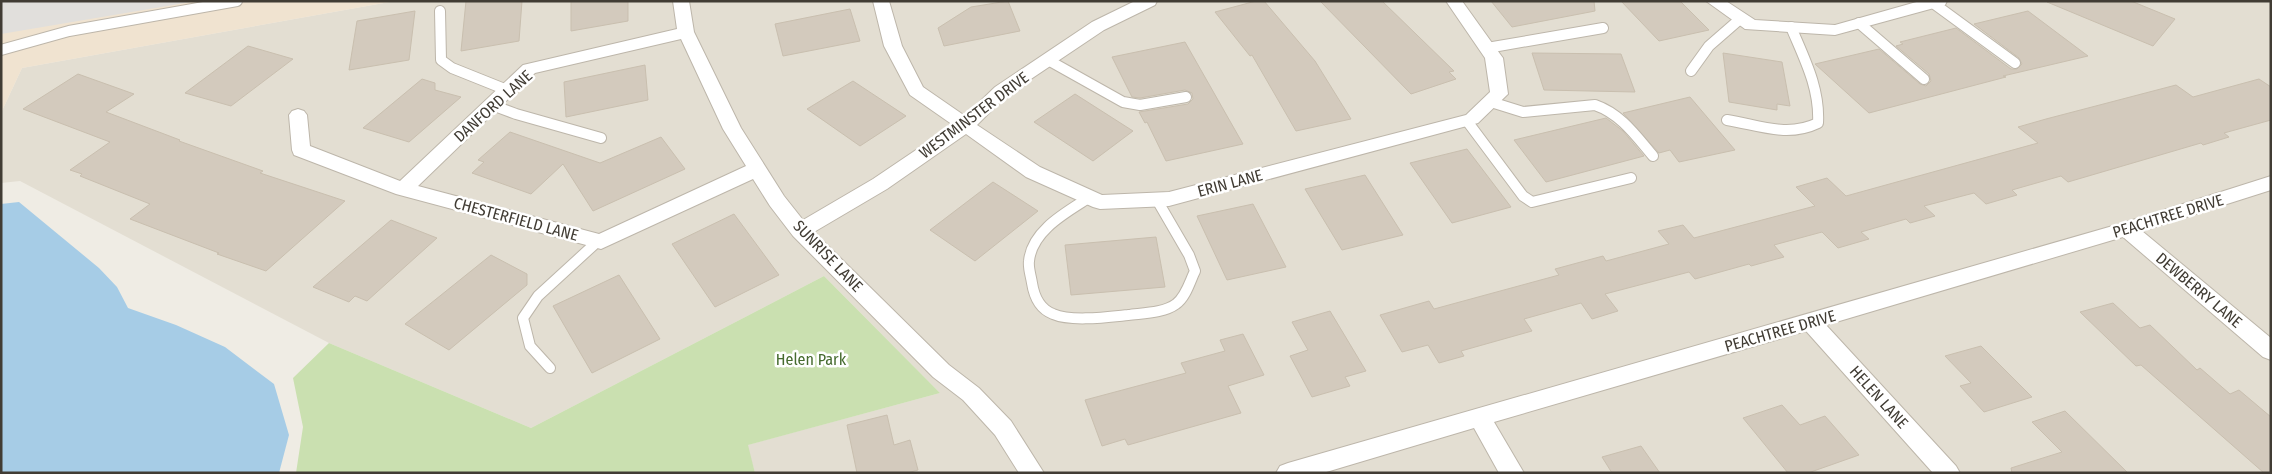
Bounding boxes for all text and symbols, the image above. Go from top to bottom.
street label: DANFORD LANE [450,66,536,146]
street label: WESTMINSTER DRIVE [916,68,1032,162]
street label: ERIN LANE [1195,165,1265,201]
street label: PEACHTREE DRIVE [2110,190,2226,242]
street label: CHESTERFIELD LANE [452,193,580,245]
street label: SUNRISE LANE [789,216,867,296]
street label: DEWBERRY LANE [2152,248,2246,332]
street label: PEACHTREE DRIVE [1722,306,1838,356]
park label: Helen Park [776,350,847,369]
street label: HELEN LANE [1846,362,1912,432]

